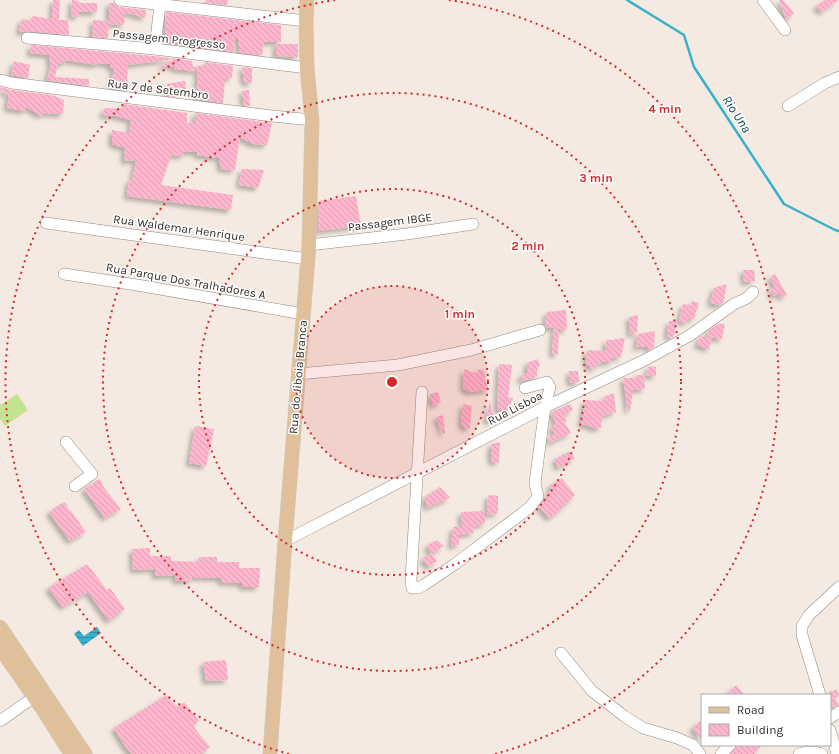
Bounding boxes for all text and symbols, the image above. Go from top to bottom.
street label: Passagem Progresso [112,26,226,52]
street label: Rua 7 de Setembro [107,76,209,102]
water label: Rio Una [720,93,755,136]
text: 4 min [649,102,681,116]
text: 3 min [579,171,613,185]
street label: Passagem IBGE [347,210,433,234]
street label: Rua Waldemar Henrique [112,212,246,244]
text: 2 min [511,239,545,253]
street label: Rua Parque Dos Tralhadores A [105,260,267,302]
text: 1 min [445,307,475,321]
street label: Rua do Jiboia Branca [286,320,310,434]
centre of rings [385,375,399,389]
street label: Rua Lisboa [485,388,545,428]
legend [701,694,831,746]
text: Road [737,703,765,717]
text: Building [737,723,784,737]

